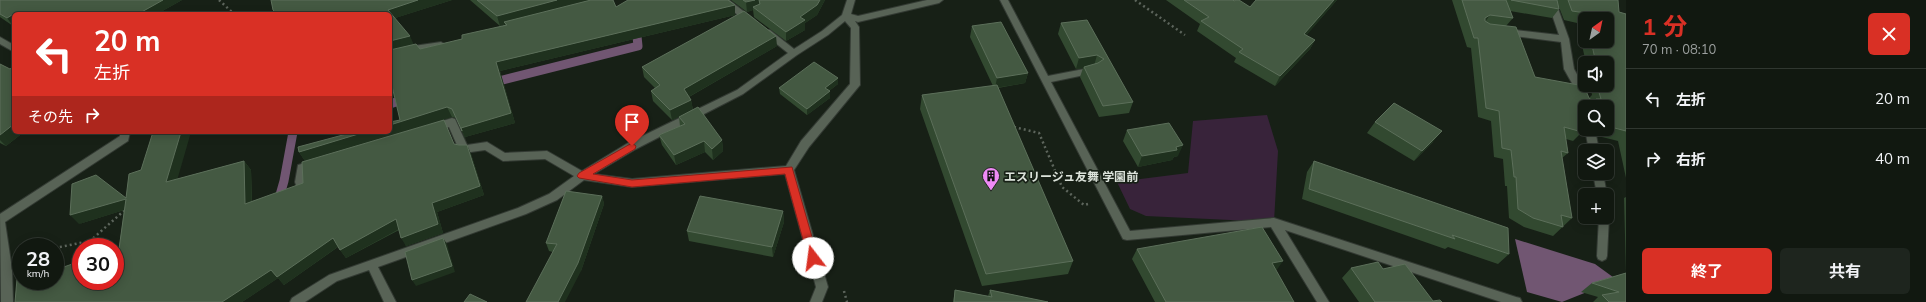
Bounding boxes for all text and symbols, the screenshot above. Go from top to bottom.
text: 1 分 [1642,11,1687,41]
north arrow [1578,12,1614,48]
map controls [1578,12,1614,224]
button: close [1868,13,1910,55]
text: 20 m [94,23,160,58]
icon: left [28,28,80,80]
text: 70 m · 08:10 [1642,41,1716,57]
button: sound [1578,56,1614,92]
text: 左折 [94,61,130,84]
icon: left [1642,88,1664,110]
text: 20 m [1875,89,1910,108]
text: 左折 [1676,90,1706,109]
button: search [1578,100,1614,136]
icon: right [81,104,103,126]
pin [615,105,649,146]
text: その先 [28,107,73,126]
icon: arrive [621,111,643,133]
button: layers [1578,144,1614,180]
icon: right [1642,148,1664,170]
text: 40 m [1875,149,1910,168]
text: 右折 [1676,150,1706,169]
building icon: エスリージュ友舞 学園前 [981,166,1001,191]
place label: エスリージュ友舞 学園前 [1004,169,1138,184]
button: + [1578,188,1614,224]
position arrow [792,237,834,279]
speed limit sign: 30 [72,238,124,290]
text: 28 [26,246,50,271]
button: 終了 [1642,248,1772,294]
button: 共有 [1780,248,1910,294]
text: km/h [27,267,49,280]

